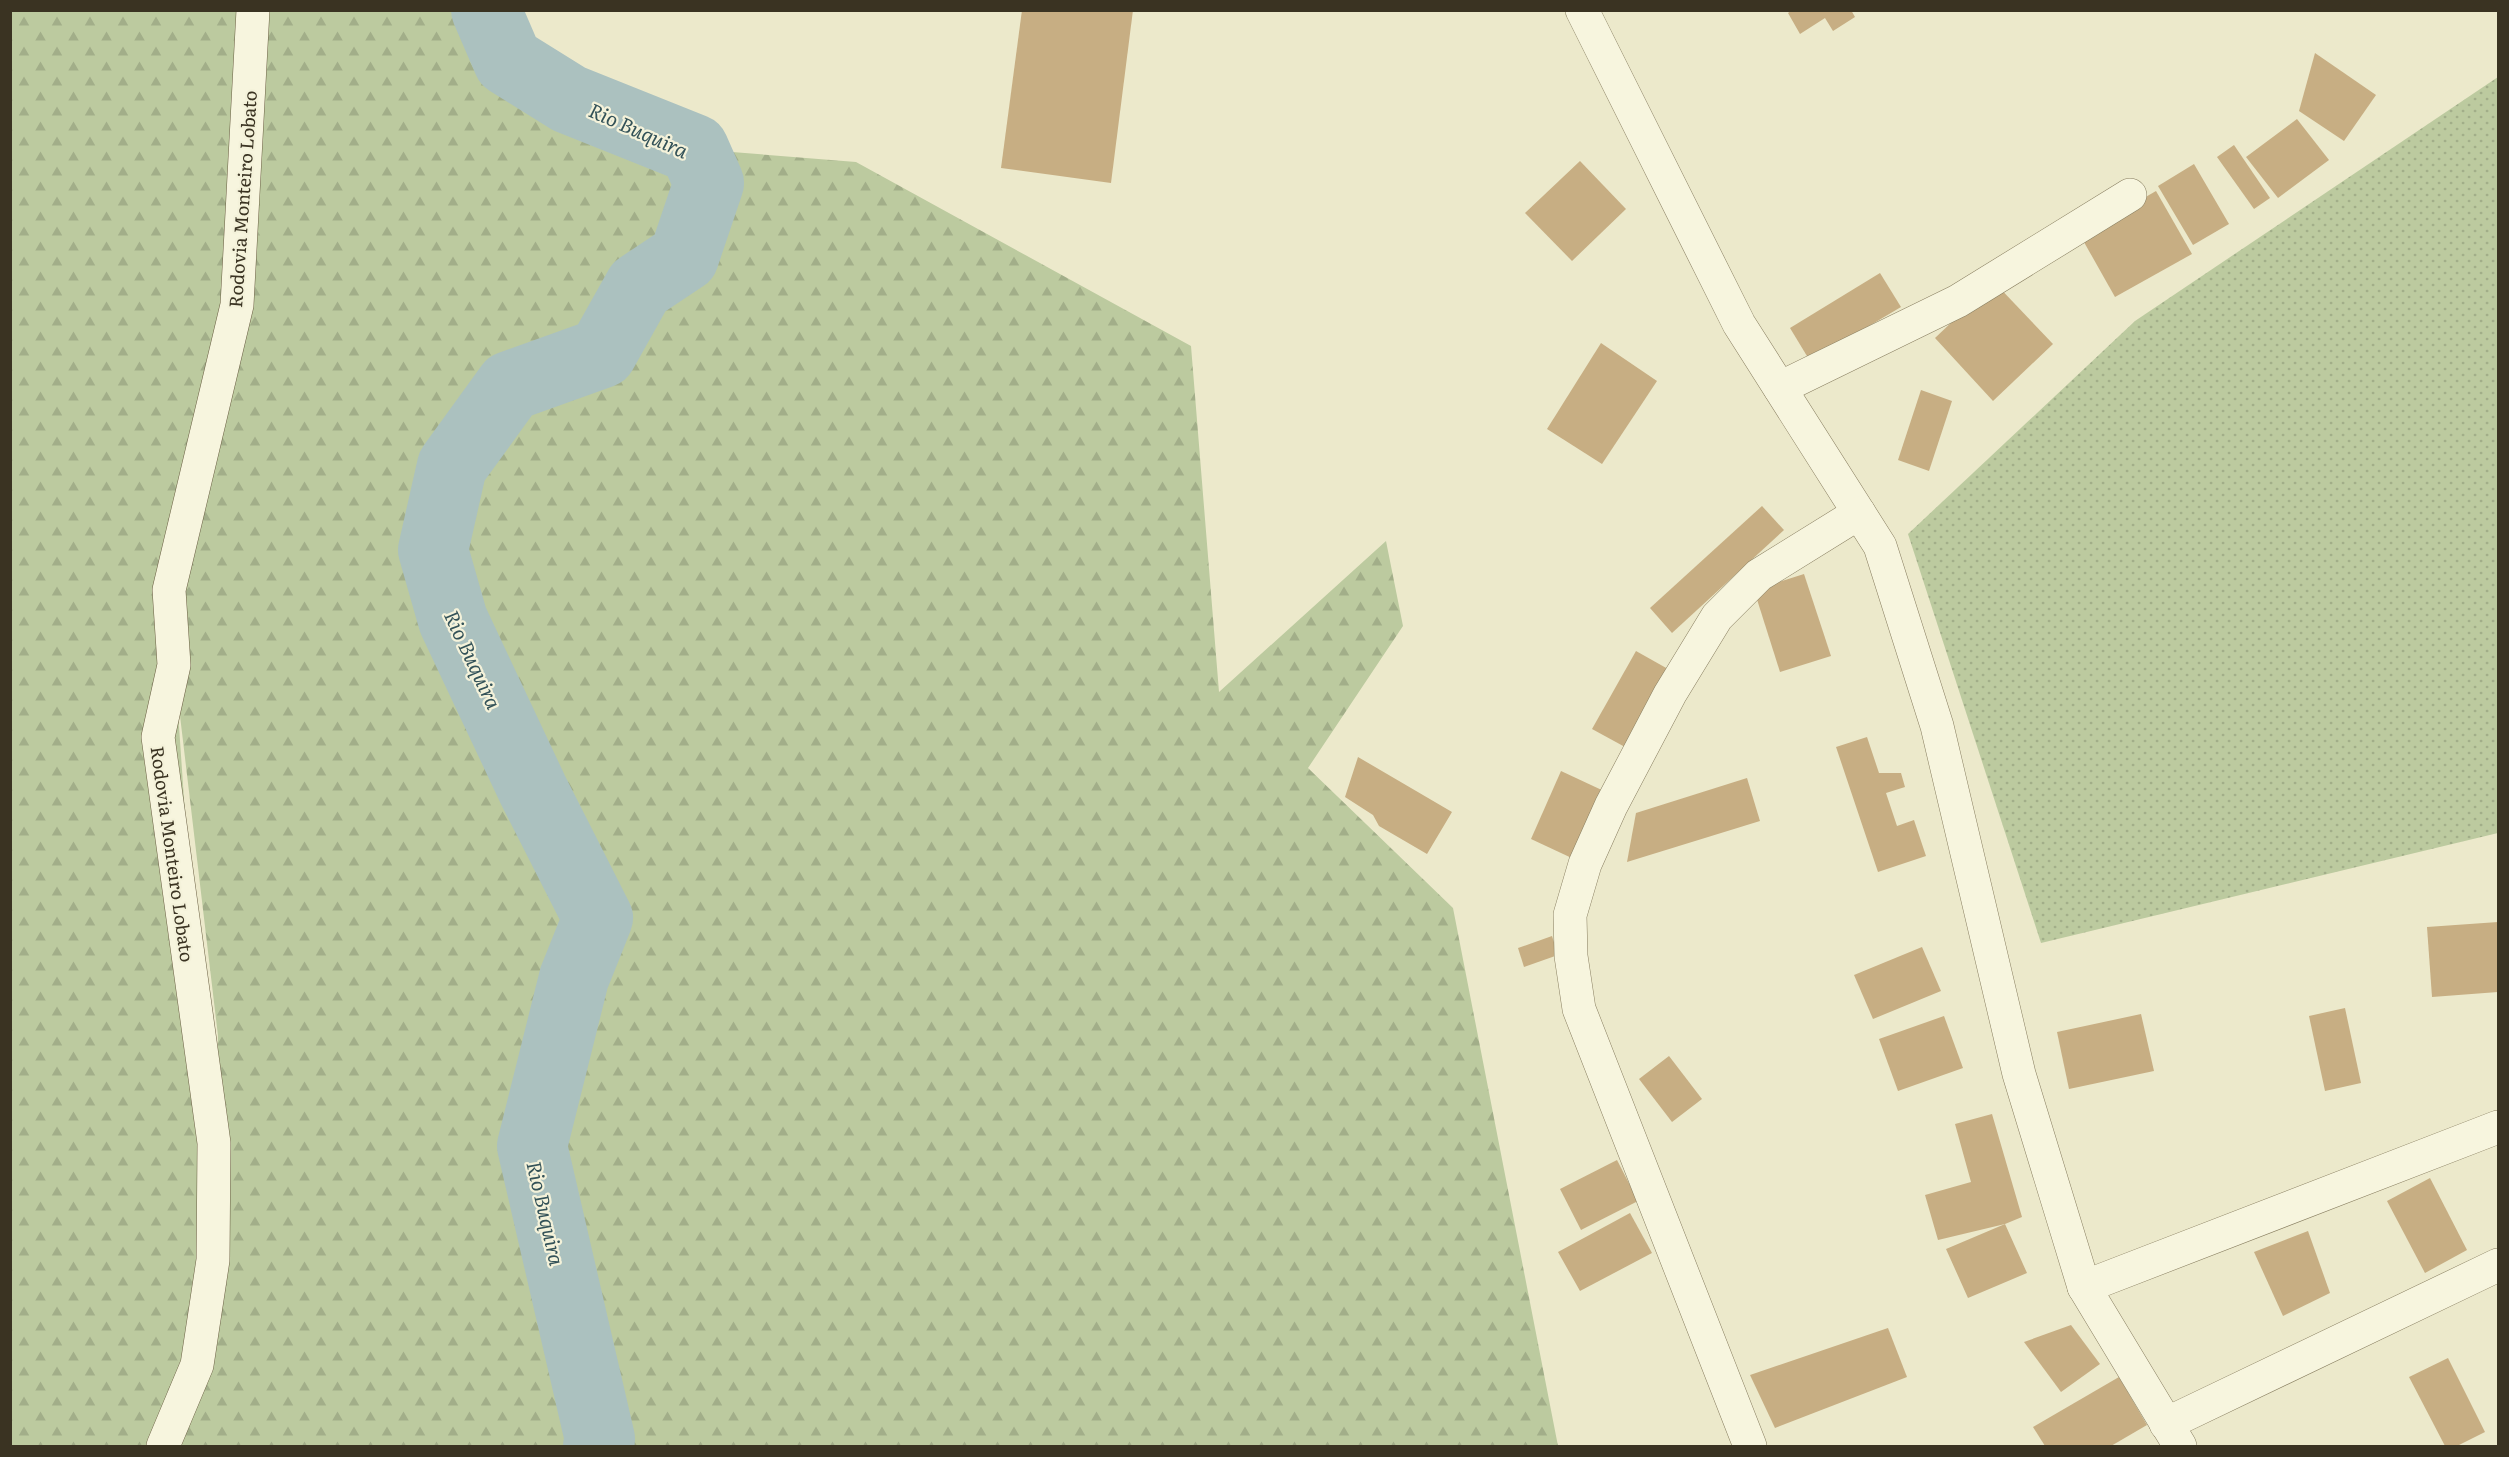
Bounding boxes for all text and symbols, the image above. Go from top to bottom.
street label: Rodovia Monteiro Lobato [221,89,263,309]
water label: Rio Buquira [584,94,694,164]
water label: Rio Buquira [438,605,510,714]
street label: Rodovia Monteiro Lobato [144,744,202,964]
water label: Rio Buquira [520,1158,574,1269]

